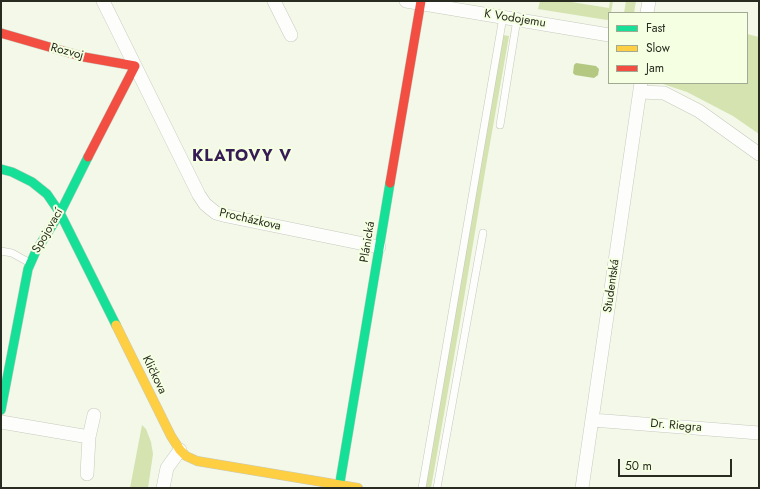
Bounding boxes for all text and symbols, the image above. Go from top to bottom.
street label: K Vodojemu [483,7,547,31]
legend [608,12,748,84]
text: Fast [646,19,665,37]
text: Slow [646,39,670,57]
street label: Rozvoj [49,41,85,63]
text: Jam [646,59,664,77]
district label: KLATOVY V [192,147,292,167]
street label: Spojovací [29,206,67,256]
street label: Procházkova [218,206,282,234]
street label: Plánická [358,220,378,264]
street label: Studentská [601,258,623,314]
street label: Kličkova [139,353,169,397]
street label: Dr. Riegra [650,417,702,435]
scale bar [620,451,734,477]
text: 50 m [625,457,652,475]

